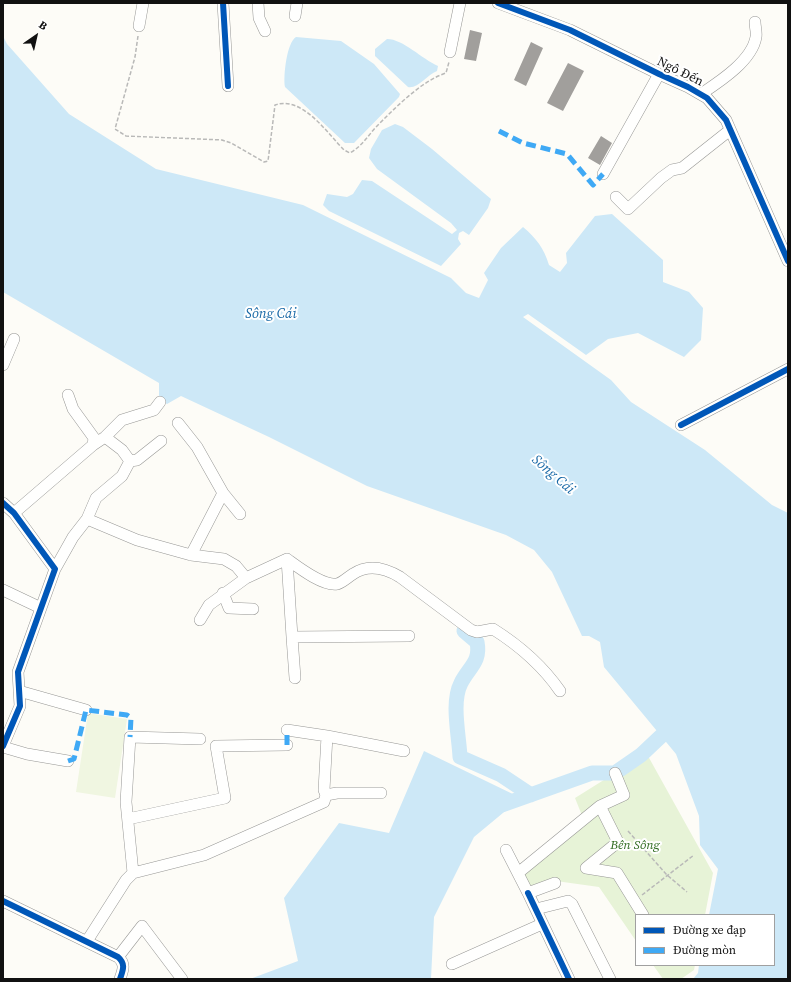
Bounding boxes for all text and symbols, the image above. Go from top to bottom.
north arrow [16,16,56,56]
text: B [36,17,50,34]
street label: Ngô Đến [654,54,706,90]
water label: Sông Cái [245,306,297,322]
water label: Sông Cái [528,452,578,498]
park label: Bên Sông [610,838,660,854]
legend [635,914,775,966]
text: Đường xe đạp [673,922,746,938]
text: Đường mòn [673,942,736,958]

